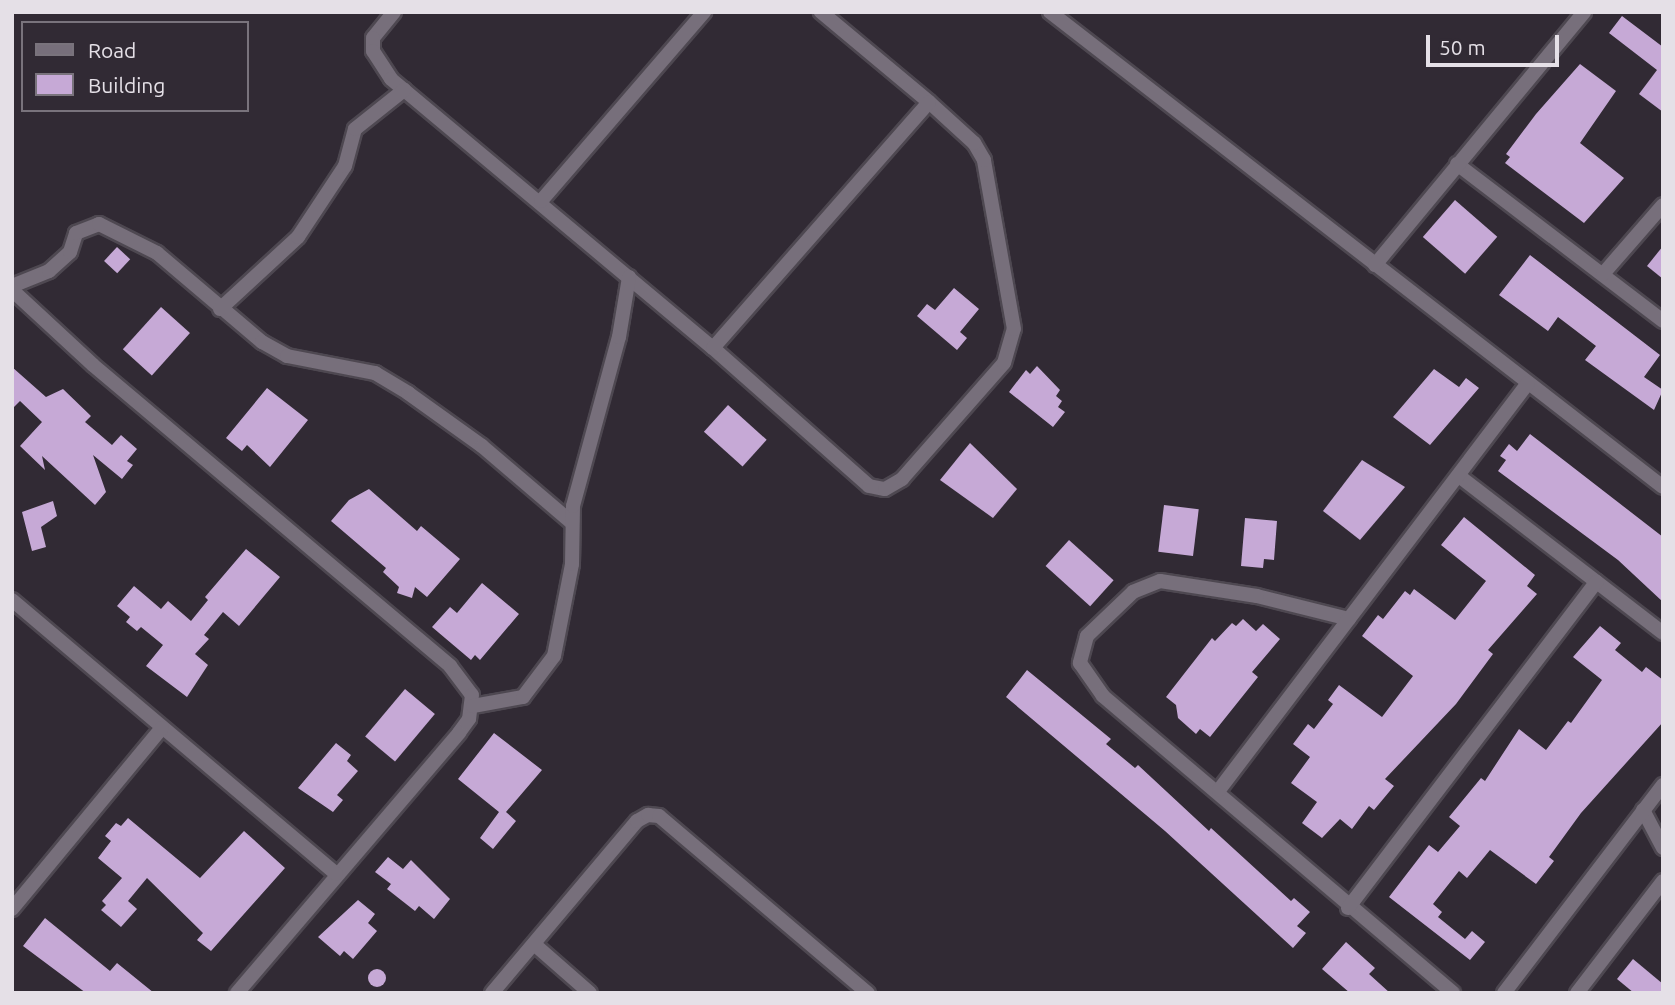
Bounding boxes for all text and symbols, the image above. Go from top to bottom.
legend [21,21,248,112]
scale bar [1430,21,1563,65]
text: 50 m [1439,35,1486,59]
text: Road [88,38,136,62]
text: Building [88,73,165,97]

